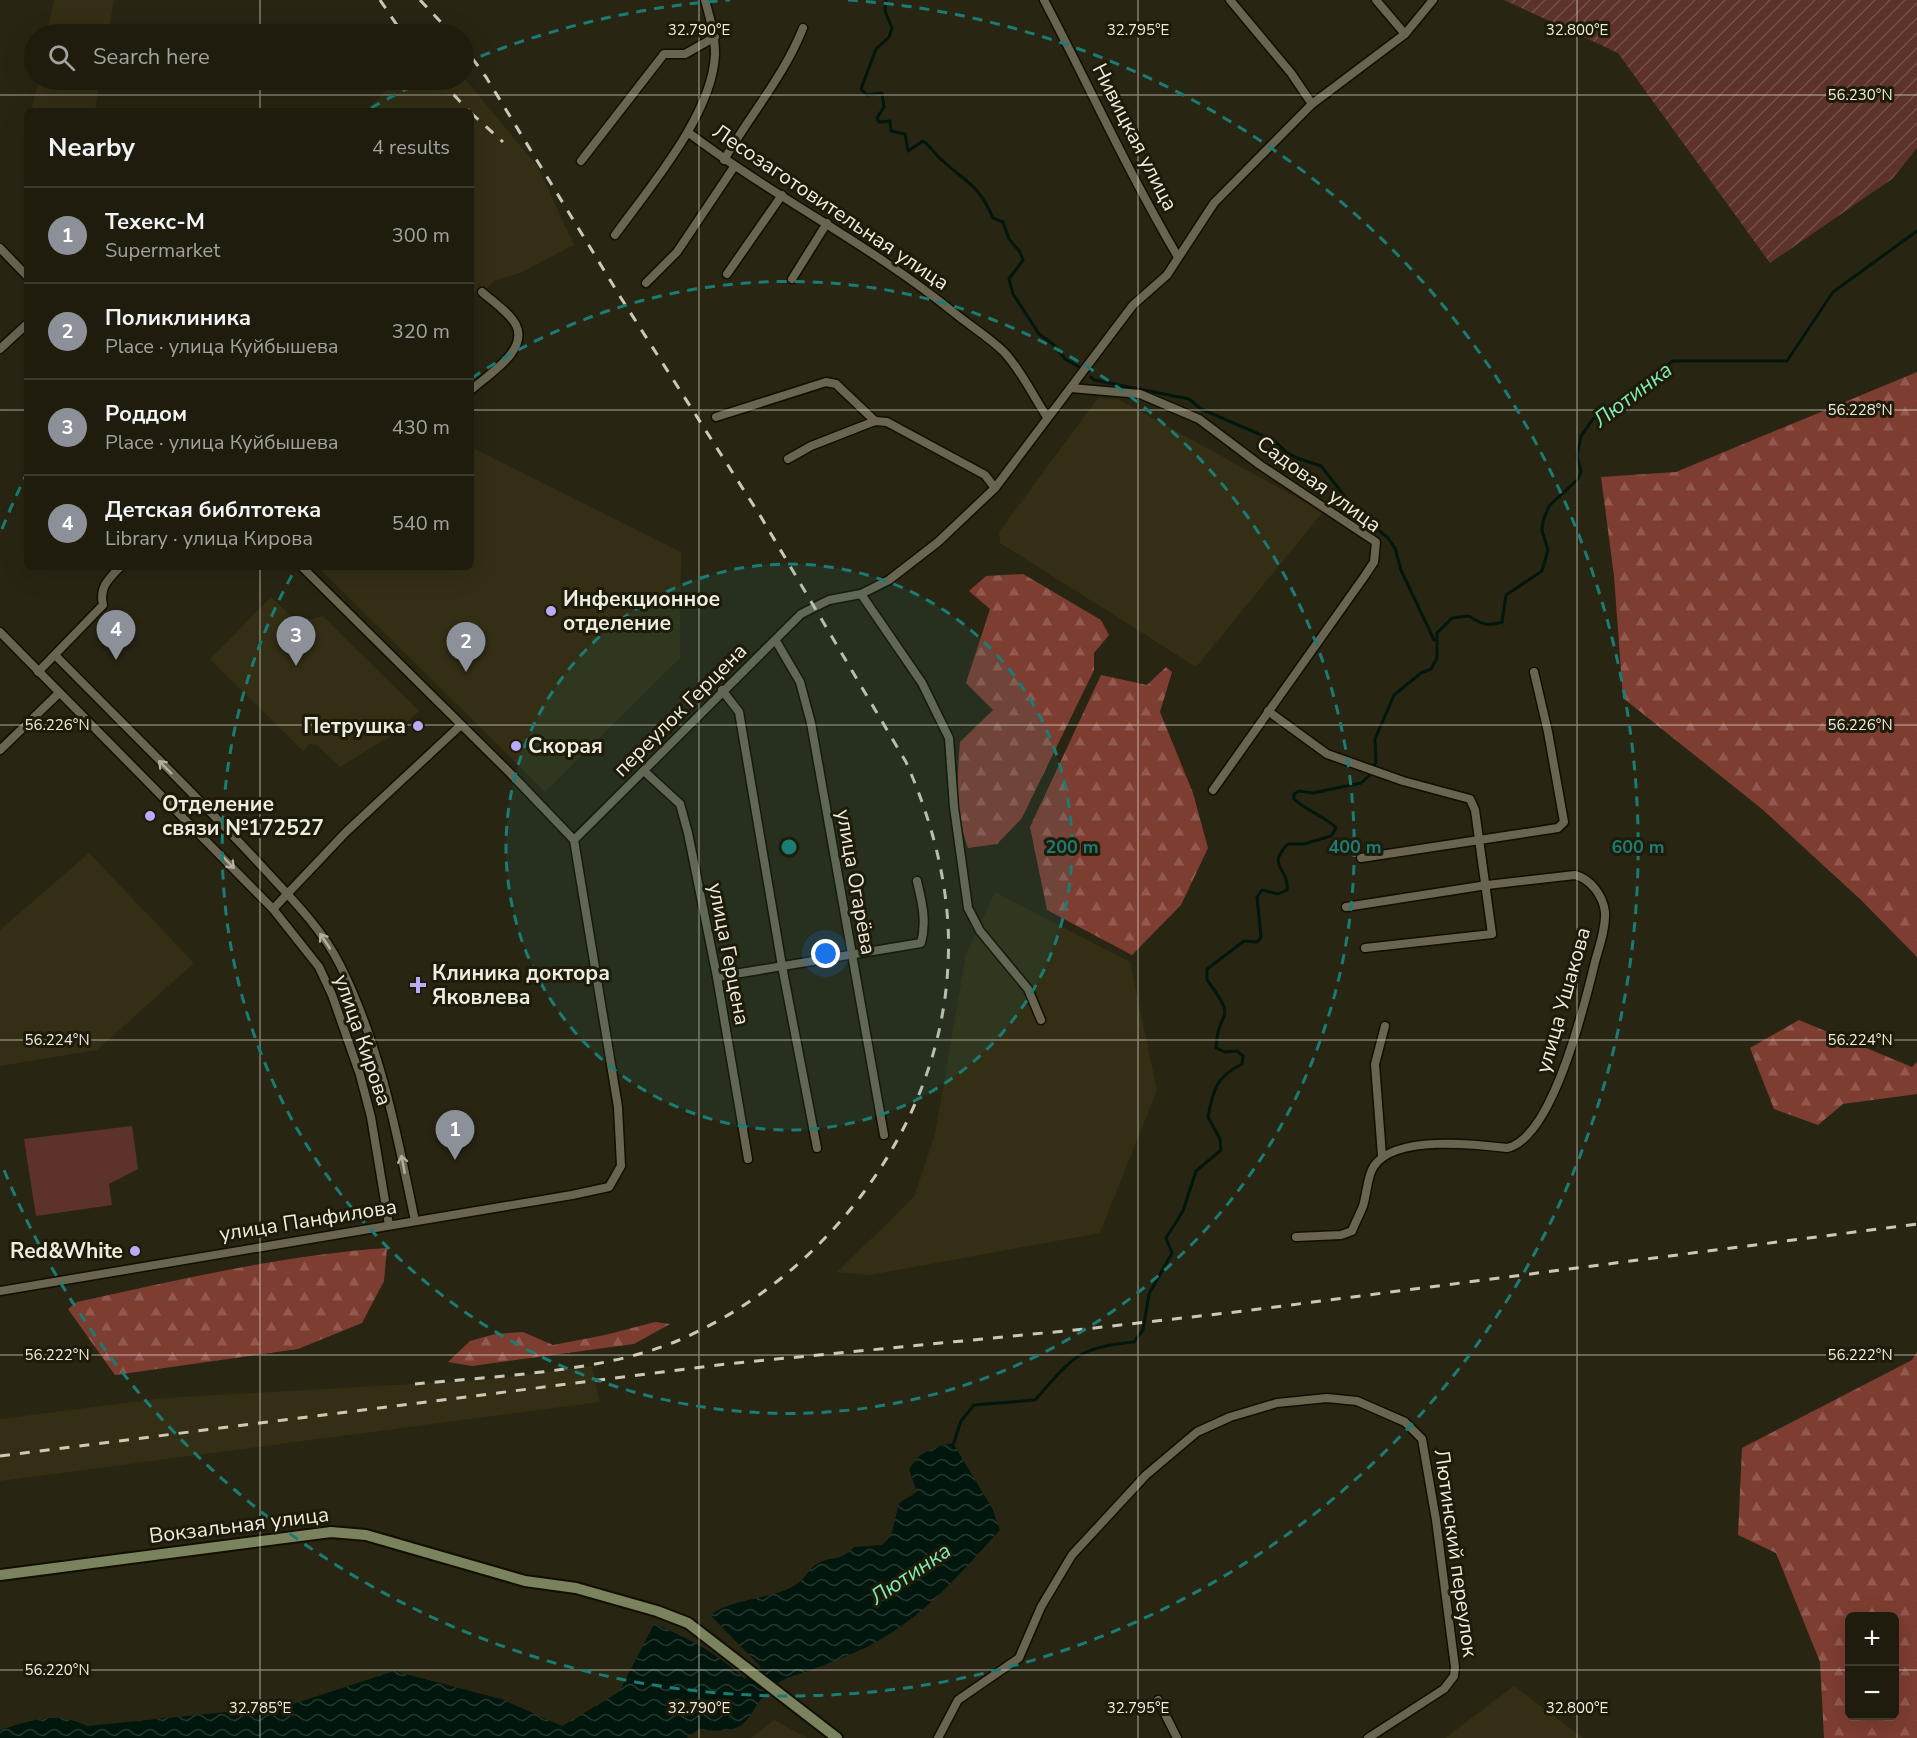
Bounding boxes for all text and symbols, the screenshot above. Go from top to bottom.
text: 32.790°E [668,20,730,40]
text: 32.795°E [1107,20,1169,40]
text: 32.800°E [1546,20,1608,40]
search box [24,24,474,90]
icon: search [45,41,78,74]
text: Search here [93,42,210,72]
street label: Нивицкая улица [1086,58,1184,216]
text: 56.230°N [1827,85,1893,105]
street label: Лесозаготовительная улица [707,117,955,297]
text: Nearby [48,130,135,165]
text: 4 results [372,134,450,161]
text: Техекс-М [105,207,205,237]
text: 1 [62,222,74,249]
text: 300 m [392,222,450,249]
text: Supermarket [105,237,220,264]
text: Поликлиника [105,303,251,333]
text: 2 [62,318,74,345]
text: 320 m [392,318,450,345]
text: Place · улица Куйбышева [105,333,339,360]
water label: Лютинка [1586,355,1678,435]
text: Роддом [105,399,187,429]
text: 56.228°N [1827,400,1893,420]
text: 3 [62,414,74,441]
text: 430 m [392,414,450,441]
text: Place · улица Куйбышева [105,429,339,456]
street label: Садовая улица [1251,429,1387,539]
text: Детская библтотека [105,495,321,525]
text: 4 [62,510,74,537]
text: 540 m [392,510,450,537]
text: Library · улица Кирова [105,525,313,552]
place label: Инфекционное отделение [563,585,720,637]
marker: Инфекционное отделение [544,604,558,618]
pin: 4 [96,610,136,660]
pin: 3 [276,616,316,666]
pin: 2 [446,622,486,672]
street label: переулок Герцена [607,637,753,783]
place label: Петрушка [303,712,406,740]
text: 56.226°N [24,715,90,735]
text: 56.226°N [1827,715,1893,735]
marker: Петрушка [411,719,425,733]
place label: Скорая [528,732,603,760]
marker: Скорая [509,739,523,753]
one-way arrow [158,759,173,774]
place label: Отделение связи №172527 [162,790,324,842]
street label: улица Огарёва [829,807,883,957]
marker: Отделение связи №172527 [143,809,157,823]
text: 200 m [1045,835,1099,859]
text: 400 m [1328,835,1382,859]
text: 600 m [1611,835,1665,859]
centre of rings [779,837,799,857]
one-way arrow [220,855,235,870]
street label: улица Герцена [701,881,757,1027]
street label: улица Ушакова [1529,924,1597,1076]
one-way arrow [319,934,331,950]
your location [811,939,840,968]
place label: Клиника доктора Яковлева [432,959,610,1011]
street label: улица Кирова [327,971,399,1109]
marker: Клиника доктора Яковлева [409,976,427,994]
text: 56.224°N [24,1030,90,1050]
text: 56.224°N [1827,1030,1893,1050]
pin: 1 [436,1110,474,1160]
one-way arrow [397,1154,408,1174]
street label: улица Панфилова [217,1192,399,1248]
place label: Red&White [10,1237,123,1265]
marker: Red&White [128,1244,142,1258]
text: 56.222°N [24,1345,90,1365]
text: 56.222°N [1827,1345,1893,1365]
street label: Лютинский переулок [1428,1447,1485,1659]
street label: Вокзальная улица [147,1500,331,1550]
water label: Лютинка [863,1536,957,1613]
map controls [1845,1612,1899,1720]
button: + [1845,1612,1899,1666]
text: 56.220°N [24,1660,90,1680]
button: − [1845,1666,1899,1720]
text: 32.785°E [229,1698,291,1718]
text: 32.790°E [668,1698,730,1718]
text: 32.795°E [1107,1698,1169,1718]
text: 32.800°E [1546,1698,1608,1718]

